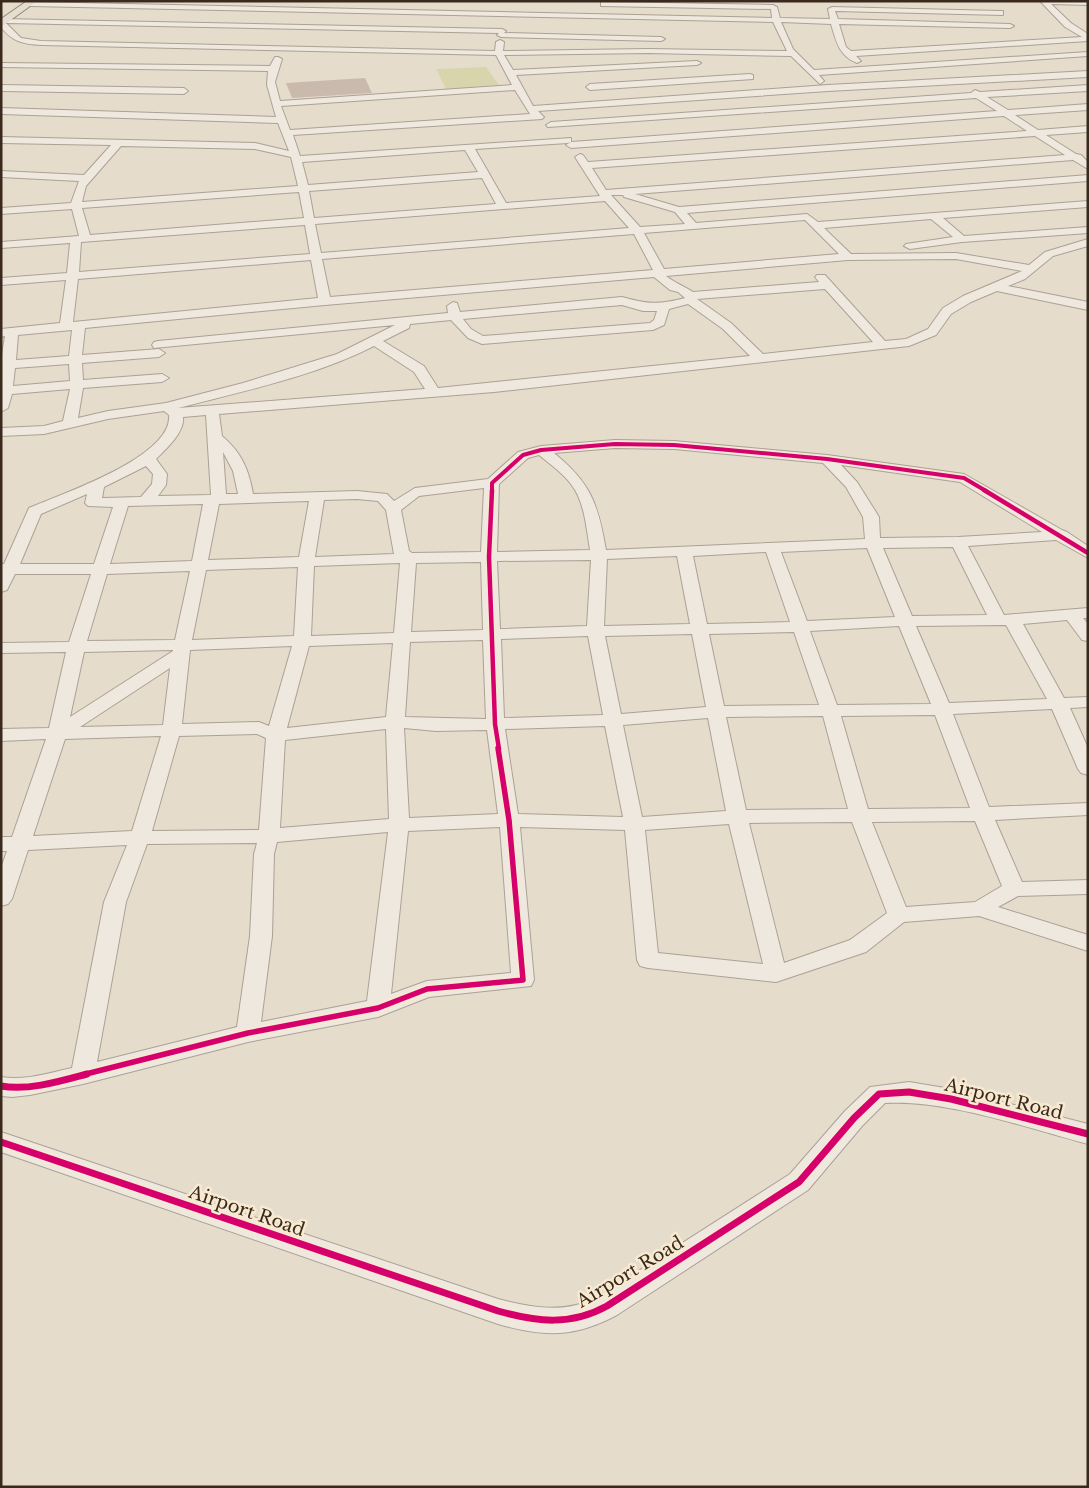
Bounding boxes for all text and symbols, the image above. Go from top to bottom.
street label: Airport Road [942,1073,1065,1124]
street label: Airport Road [185,1181,308,1241]
street label: Airport Road [572,1231,688,1313]

